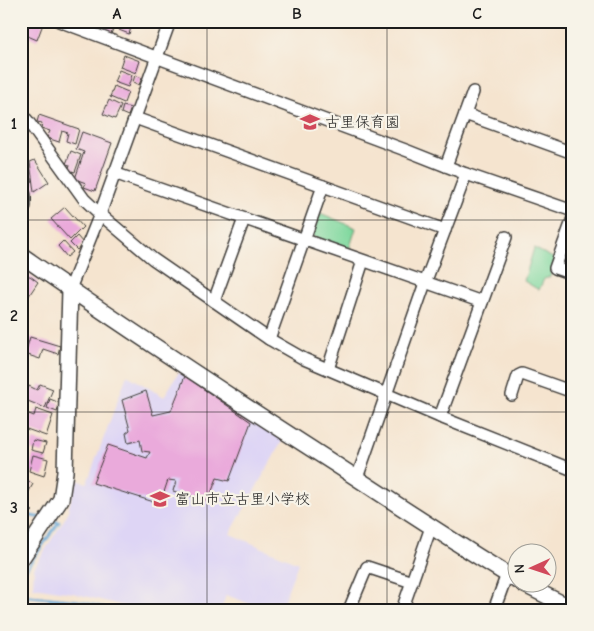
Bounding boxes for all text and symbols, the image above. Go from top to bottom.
text: A [113,5,122,23]
text: B [292,5,302,23]
text: C [472,5,482,23]
school or university icon: 古里保育園 [299,111,321,133]
place label: 古里保育園 [325,113,400,131]
text: 1 [11,115,17,133]
text: 2 [10,307,18,325]
school or university icon: 富山市立古里小学校 [149,488,171,510]
place label: 富山市立古里小学校 [175,490,310,508]
text: 3 [10,499,18,517]
north arrow [506,544,556,594]
text: N [511,564,528,574]

